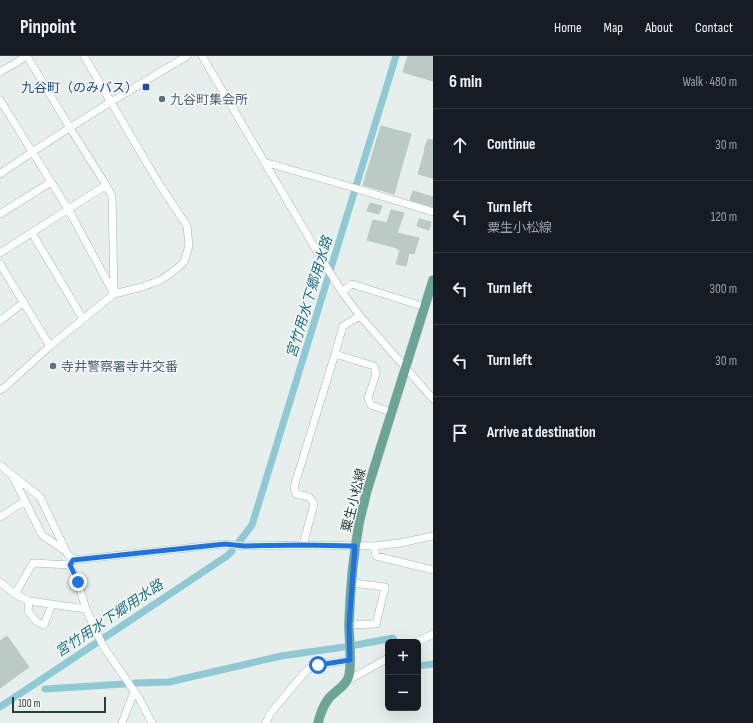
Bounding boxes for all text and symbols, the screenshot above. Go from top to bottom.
text: Pinpoint [20,16,76,39]
text: Home [554,19,582,36]
text: Map [604,19,623,36]
text: About [645,19,673,36]
text: Contact [695,19,733,36]
text: 6 min [449,72,482,92]
text: Walk · 480 m [682,74,737,90]
place label: 九谷町（のみバス） [21,80,138,96]
marker: 九谷町（のみバス） [141,82,151,92]
place label: 九谷町集会所 [170,92,248,108]
marker: 九谷町集会所 [157,94,167,104]
icon: ahead [449,134,471,156]
text: Continue [487,135,536,154]
text: 30 m [715,137,737,153]
text: Turn left [487,198,532,217]
icon: left [449,206,471,228]
text: 120 m [711,209,737,225]
text: 粟生小松線 [487,220,552,236]
water label: 宮竹用水下郷用水路 [283,233,336,360]
icon: left [449,278,471,300]
text: Turn left [487,279,532,298]
text: 300 m [710,281,737,297]
icon: left [449,350,471,372]
text: Turn left [487,351,532,370]
text: 30 m [715,353,737,369]
place label: 寺井警察署寺井交番 [61,359,178,375]
marker: 寺井警察署寺井交番 [48,361,58,371]
icon: arrive [449,422,471,444]
text: Arrive at destination [487,423,596,442]
street label: 粟生小松線 [338,467,370,534]
route end [69,573,87,591]
water label: 宮竹用水下郷用水路 [52,576,167,661]
map controls [385,639,421,711]
button: + [385,639,421,675]
route start [309,656,327,674]
button: − [385,675,421,711]
scale bar [12,695,106,714]
text: 100 m [18,697,40,710]

